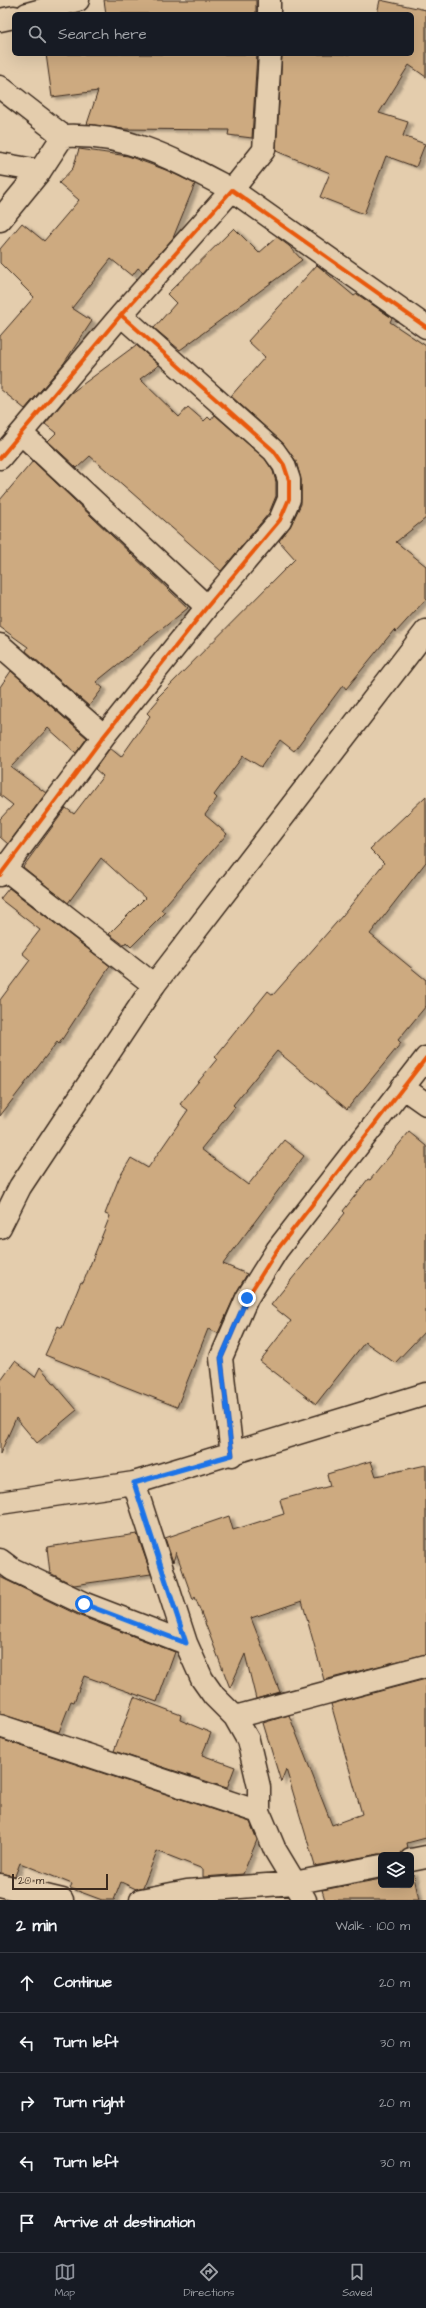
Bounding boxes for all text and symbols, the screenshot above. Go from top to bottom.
search box [12,12,414,56]
icon: search [26,23,48,45]
text: Search here [58,24,147,45]
route end [238,1289,256,1307]
route start [75,1595,93,1613]
map controls [378,1852,414,1888]
button: layers [378,1852,414,1888]
scale bar [12,1872,108,1891]
text: 20 m [18,1873,44,1888]
text: 2 min [16,1914,57,1938]
text: Walk · 100 m [336,1917,410,1935]
icon: ahead [16,1972,38,1994]
text: Continue [54,1972,112,1993]
text: 20 m [379,1974,410,1992]
icon: left [16,2032,38,2054]
text: Turn left [54,2032,118,2053]
text: 30 m [380,2034,410,2052]
icon: right [16,2092,38,2114]
text: Turn right [54,2092,125,2113]
text: 20 m [379,2094,410,2112]
icon: left [16,2152,38,2174]
text: Turn left [54,2152,118,2173]
text: 30 m [380,2154,410,2172]
icon: arrive [16,2212,38,2234]
text: Arrive at destination [54,2212,195,2233]
tab: Map [54,2261,76,2300]
tab: Directions [183,2261,235,2300]
tab: Saved [342,2261,372,2300]

